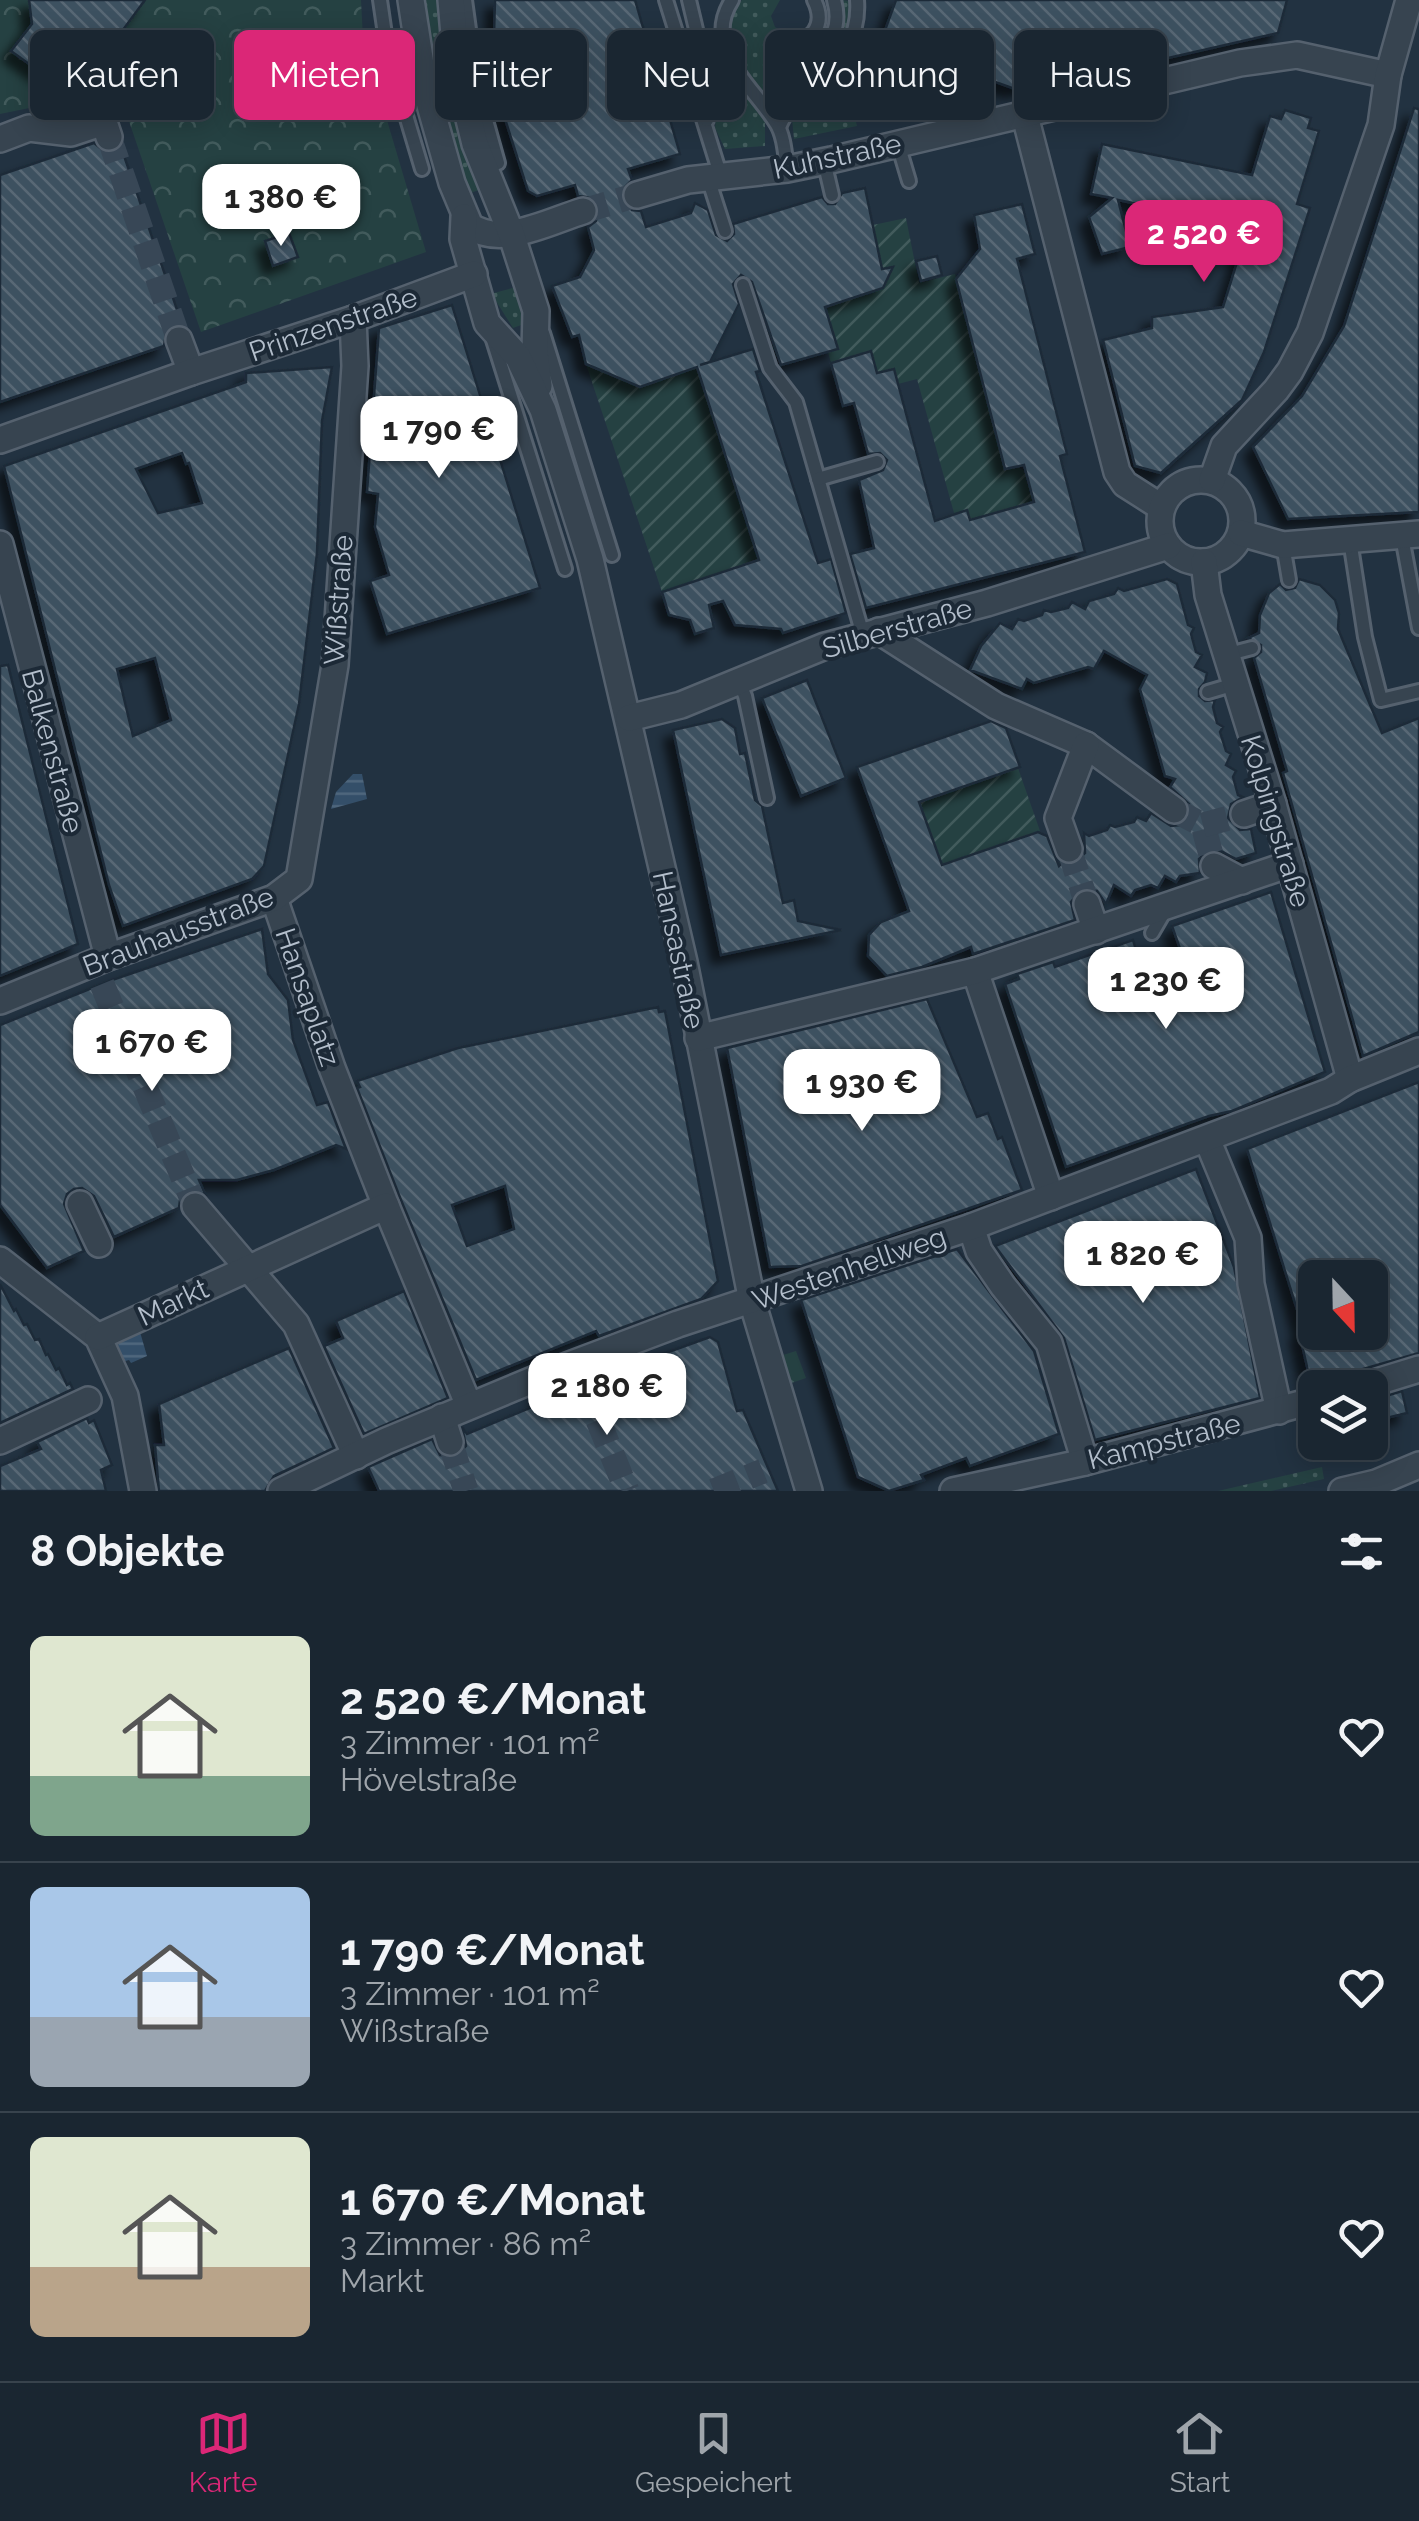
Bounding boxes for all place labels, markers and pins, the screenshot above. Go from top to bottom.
pin: 1 380 € [189,164,373,249]
pin: 2 520 € [1112,200,1296,285]
pin: 1 790 € [347,396,531,481]
pin: 1 230 € [1074,947,1258,1032]
pin: 1 670 € [60,1009,244,1094]
pin: 1 930 € [770,1049,954,1134]
pin: 1 820 € [1051,1221,1235,1306]
pin: 2 180 € [515,1353,699,1438]

